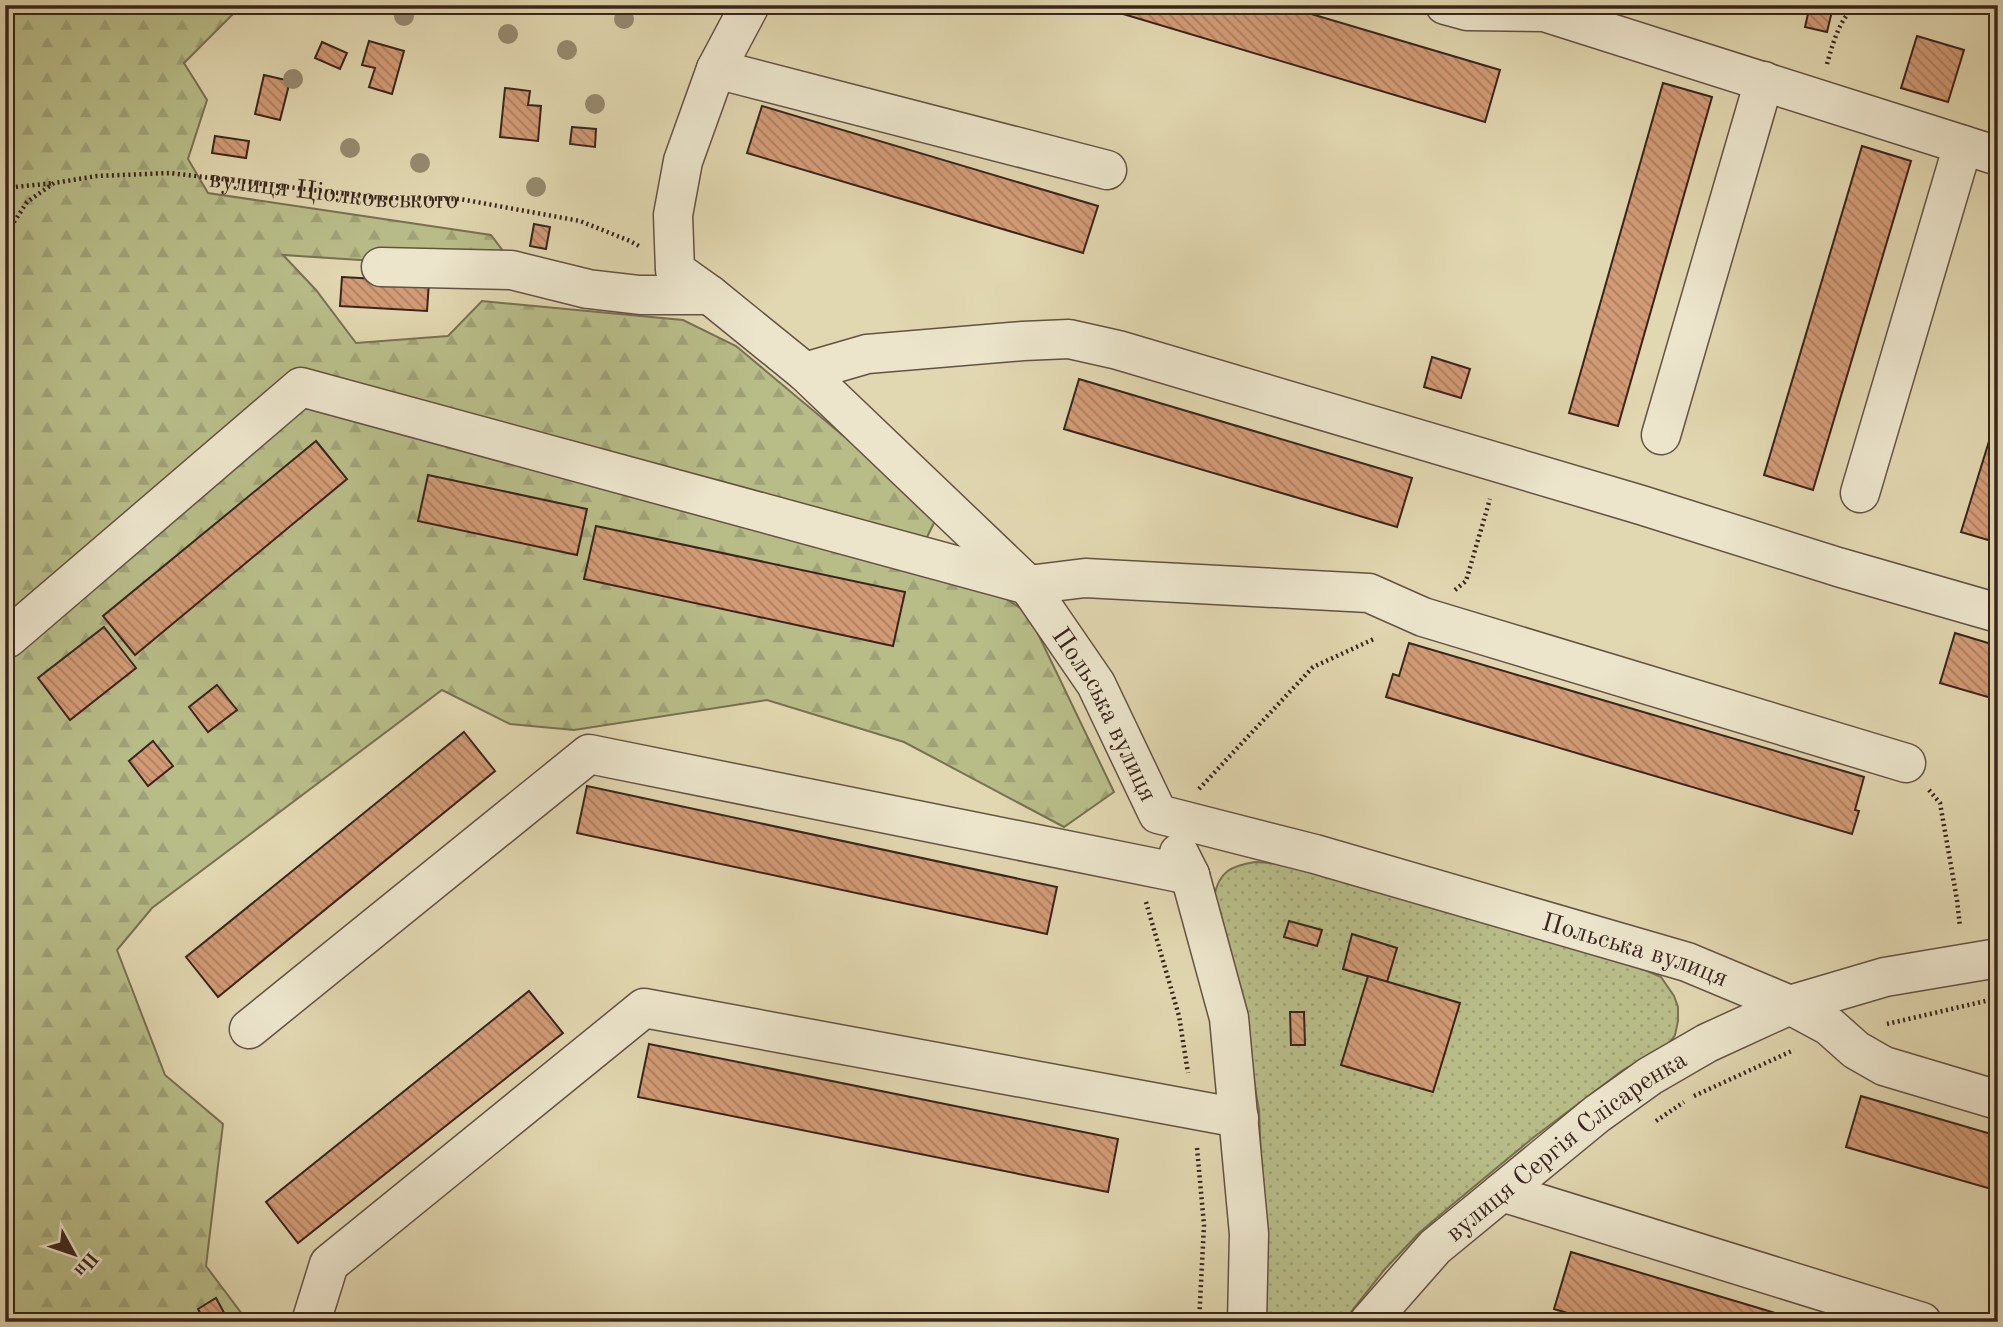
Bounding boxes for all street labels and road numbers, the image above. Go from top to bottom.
street label: вулиця Ціолковського [208,167,459,214]
street label: Польська вулиця [1046,624,1161,806]
street label: Польська вулиця [1539,910,1731,993]
street label: вулиця Сергія Слісаренка [1442,1047,1692,1247]

